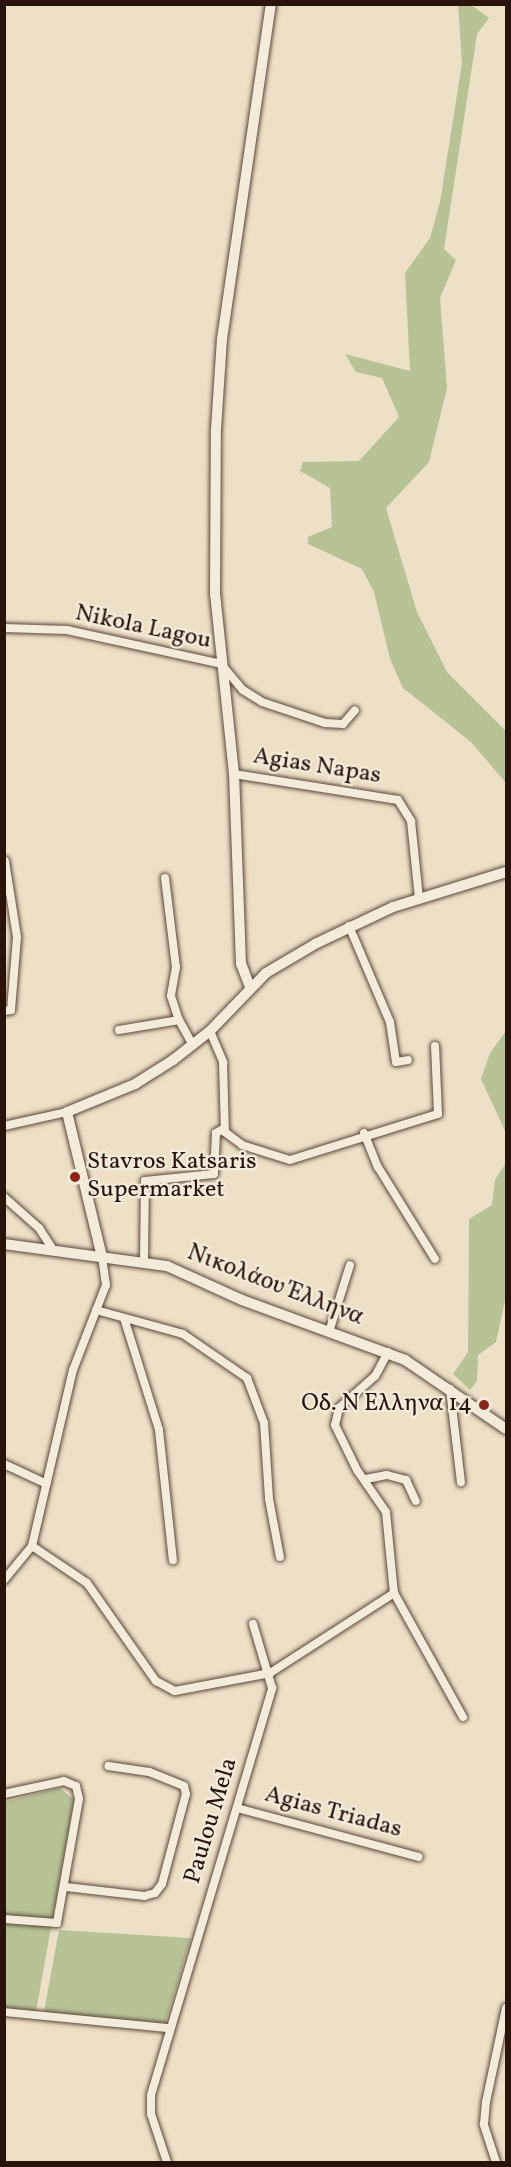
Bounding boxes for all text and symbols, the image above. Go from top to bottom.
street label: Nikola Lagou [72,600,214,656]
street label: Agias Napas [251,743,383,791]
place label: Stavros Katsaris Supermarket [87,1149,257,1205]
marker: Stavros Katsaris Supermarket [68,1170,82,1184]
street label: Νικολάου Έλληνα [183,1239,367,1333]
place label: Οδ. Ν Ελληνα 14 [301,1391,472,1419]
marker: Οδ. Ν Ελληνα 14 [477,1398,491,1412]
street label: Paulou Mela [179,1755,245,1887]
street label: Agias Triadas [261,1781,405,1845]

